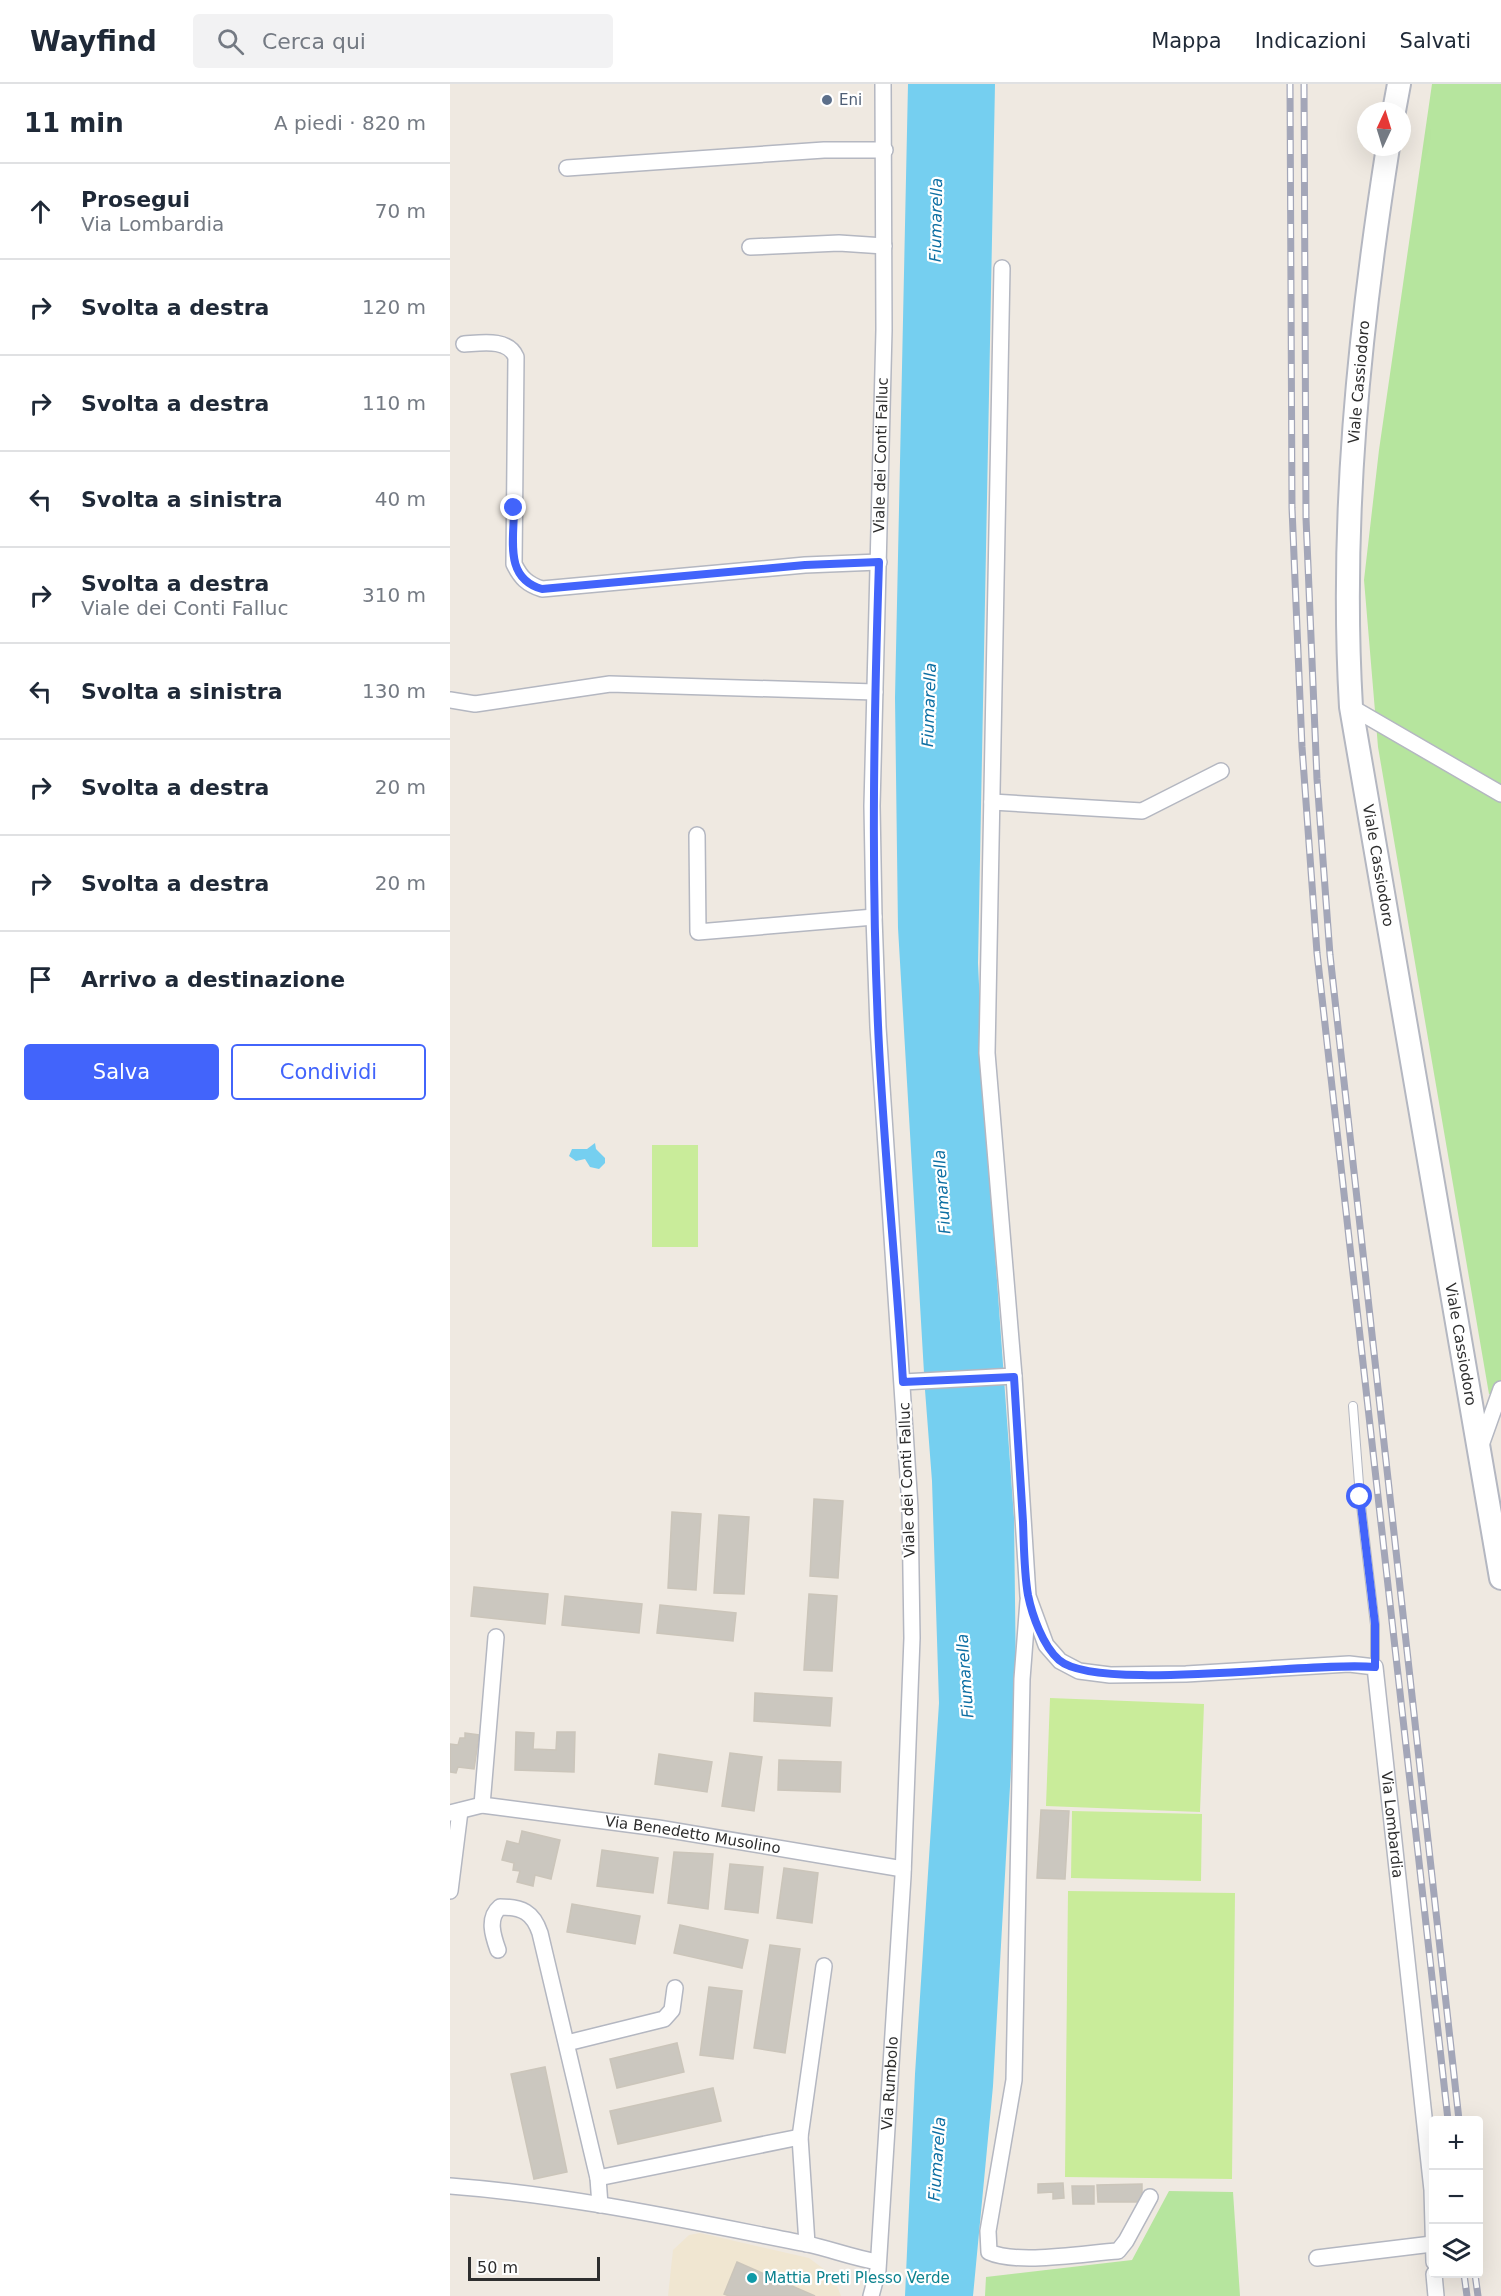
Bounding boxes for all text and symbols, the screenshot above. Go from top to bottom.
search box [193,14,613,68]
text: Wayfind [30,25,157,58]
icon: search [214,25,247,58]
text: Cerca qui [262,29,366,54]
text: Mappa [1151,29,1222,53]
text: Indicazioni [1255,29,1367,53]
text: Salvati [1400,29,1471,53]
place label: Eni [839,91,862,109]
marker: Eni [820,93,834,107]
north arrow [1357,102,1411,156]
text: 11 min [24,108,124,138]
text: A piedi · 820 m [274,111,426,135]
water label: Fiumarella [926,178,946,262]
text: Prosegui [81,187,190,212]
icon: ahead [24,195,57,228]
text: 70 m [375,199,426,223]
text: Via Lombardia [81,212,224,236]
icon: right [24,291,57,324]
text: Svolta a destra [81,295,269,320]
text: 120 m [362,295,426,319]
street label: Viale Cassiodoro [1345,320,1373,444]
street label: Viale dei Conti Falluc [870,377,892,533]
icon: right [24,387,57,420]
text: Svolta a destra [81,391,269,416]
text: 110 m [362,391,426,415]
icon: left [24,483,57,516]
text: Svolta a sinistra [81,487,283,512]
text: 40 m [375,487,426,511]
route end [500,494,526,520]
text: Svolta a destra [81,571,269,596]
icon: right [24,579,57,612]
text: 310 m [362,583,426,607]
text: Viale dei Conti Falluc [81,596,289,620]
water label: Fiumarella [918,663,940,747]
icon: left [24,675,57,708]
text: Svolta a sinistra [81,679,283,704]
text: 130 m [362,679,426,703]
icon: right [24,771,57,804]
text: Svolta a destra [81,775,269,800]
text: 20 m [375,775,426,799]
street label: Viale Cassiodoro [1359,803,1398,928]
icon: right [24,867,57,900]
text: Svolta a destra [81,871,269,896]
text: 20 m [375,871,426,895]
icon: arrive [24,963,57,996]
text: Arrivo a destinazione [81,967,345,992]
button: Salva [24,1044,219,1100]
button: Condividi [231,1044,426,1100]
water label: Fiumarella [930,1149,954,1235]
street label: Viale Cassiodoro [1441,1282,1480,1407]
street label: Viale dei Conti Falluc [895,1402,919,1558]
route start [1346,1483,1372,1509]
water label: Fiumarella [953,1633,977,1719]
street label: Via Lombardia [1377,1770,1407,1879]
street label: Via Benedetto Musolino [604,1812,782,1857]
street label: Via Rumbolo [878,2036,902,2131]
water label: Fiumarella [925,2116,949,2202]
map controls [1429,2116,1483,2278]
button: + [1429,2116,1483,2170]
button: − [1429,2170,1483,2224]
button: layers [1429,2224,1483,2278]
scale bar [468,2254,600,2282]
text: 50 m [477,2258,518,2277]
place label: Mattia Preti Plesso Verde [764,2269,950,2287]
marker: Mattia Preti Plesso Verde [745,2271,759,2285]

